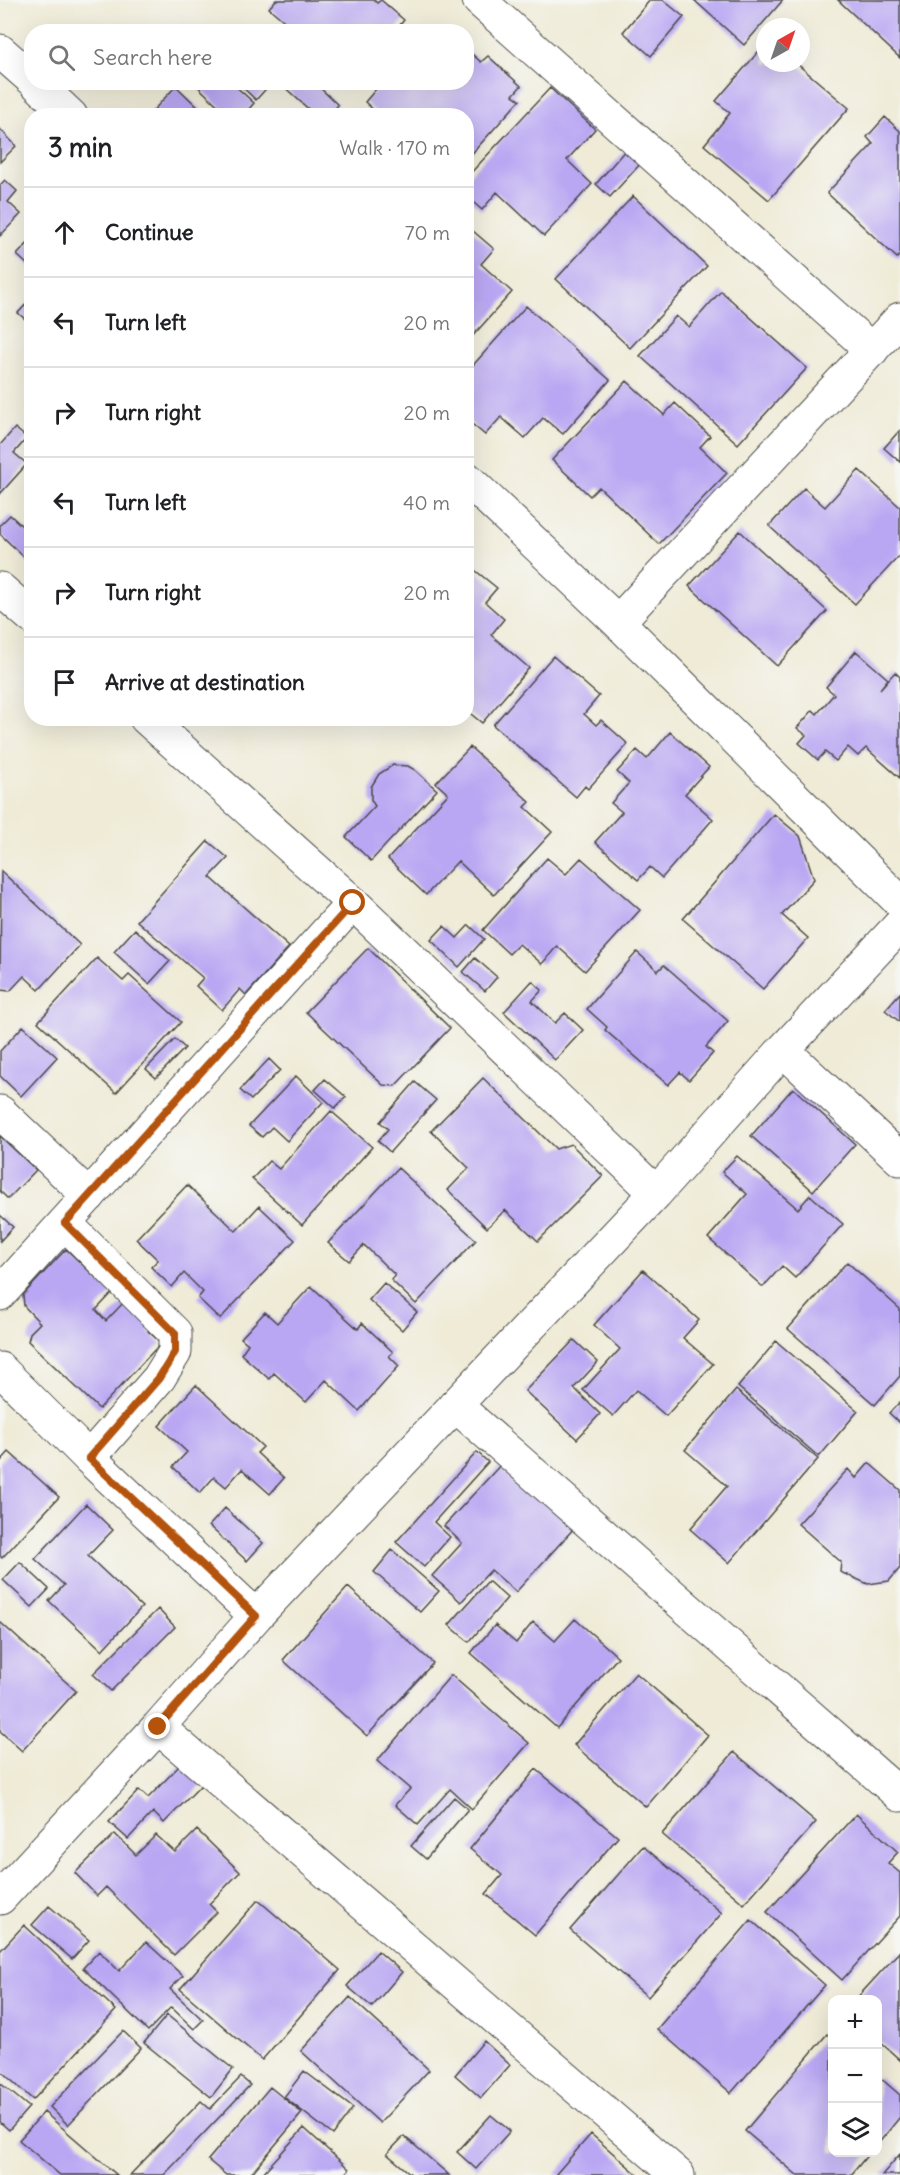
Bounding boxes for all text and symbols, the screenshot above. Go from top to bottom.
north arrow [756,18,810,72]
search box [24,24,474,90]
icon: search [45,41,78,74]
text: Search here [93,43,212,71]
text: 3 min [48,131,113,164]
text: Walk · 170 m [339,135,450,160]
icon: ahead [48,216,81,249]
text: Continue [105,218,194,246]
text: 70 m [405,220,450,245]
icon: left [48,306,81,339]
text: Turn left [105,308,186,336]
text: 20 m [404,310,450,335]
icon: right [48,396,81,429]
text: Turn right [105,398,201,426]
text: 20 m [404,400,450,425]
icon: left [48,486,81,519]
text: Turn left [105,488,186,516]
text: 40 m [403,490,450,515]
icon: right [48,576,81,609]
text: Turn right [105,578,201,606]
text: 20 m [404,580,450,605]
icon: arrive [48,666,81,699]
text: Arrive at destination [105,668,305,696]
route start [339,889,365,915]
route end [144,1713,170,1739]
map controls [828,1995,882,2157]
button: + [828,1995,882,2049]
button: − [828,2049,882,2103]
button: layers [828,2103,882,2157]

